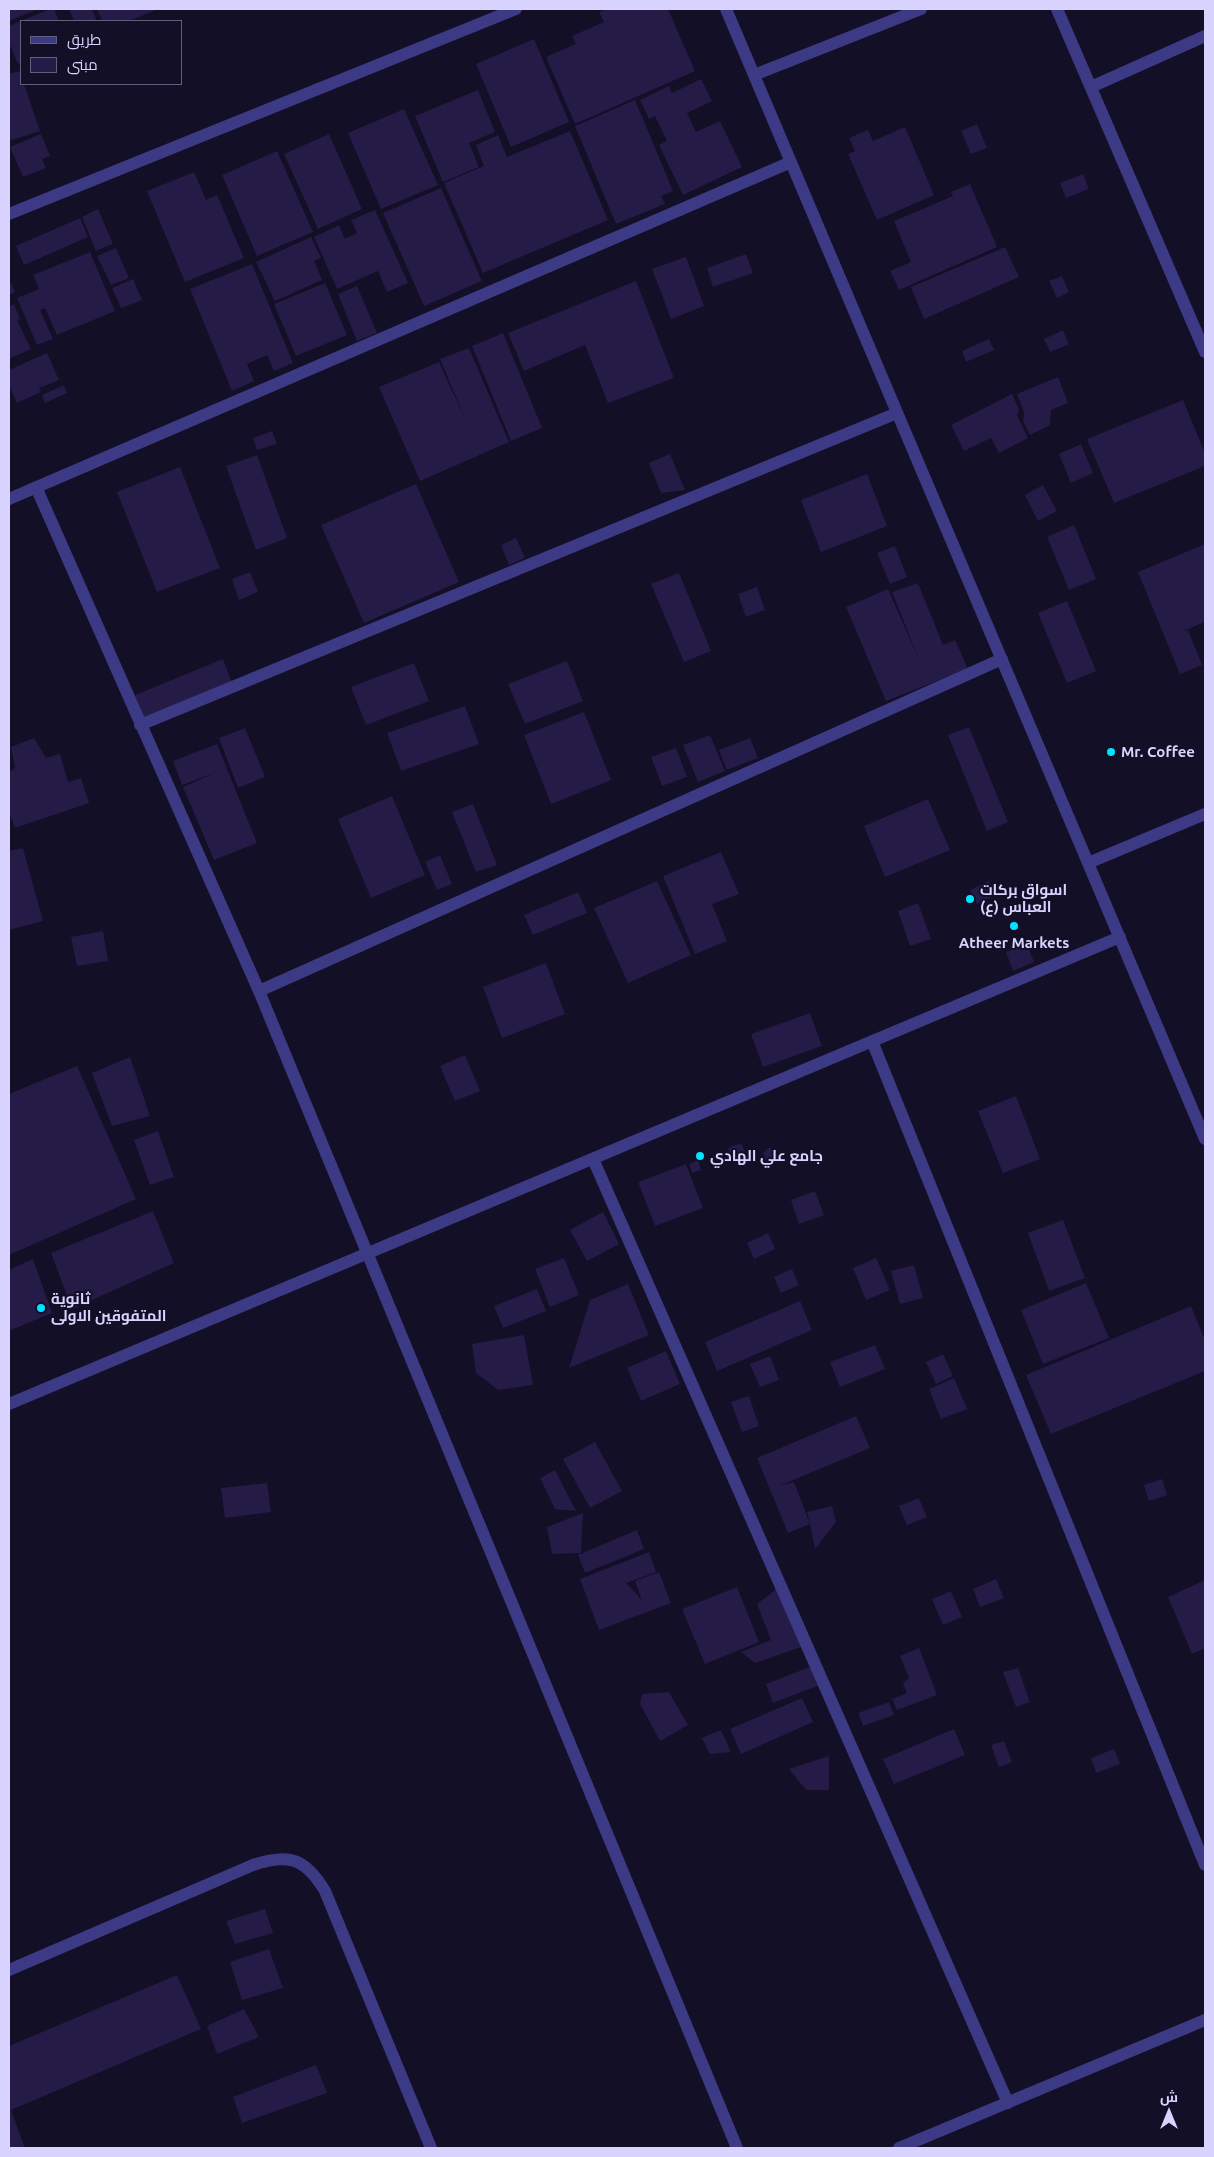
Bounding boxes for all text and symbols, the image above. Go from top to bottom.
legend [20,20,182,85]
text: طريق [67,31,101,48]
text: مبنى [67,56,98,73]
place label: Mr. Coffee [1121,743,1195,761]
marker: Mr. Coffee [1105,746,1117,758]
place label: اسواق بركات العباس (ع) [980,881,1067,916]
marker: اسواق بركات العباس (ع) [964,893,976,905]
marker: Atheer Markets [1008,920,1020,932]
place label: Atheer Markets [959,934,1069,952]
place label: جامع علي الهادي [710,1147,823,1165]
marker: جامع علي الهادي [694,1150,706,1162]
place label: ثانوية المتفوقين الاولى [51,1290,166,1325]
marker: ثانوية المتفوقين الاولى [35,1302,47,1314]
north arrow [1144,2087,1194,2137]
text: ش [1160,2089,1178,2105]

